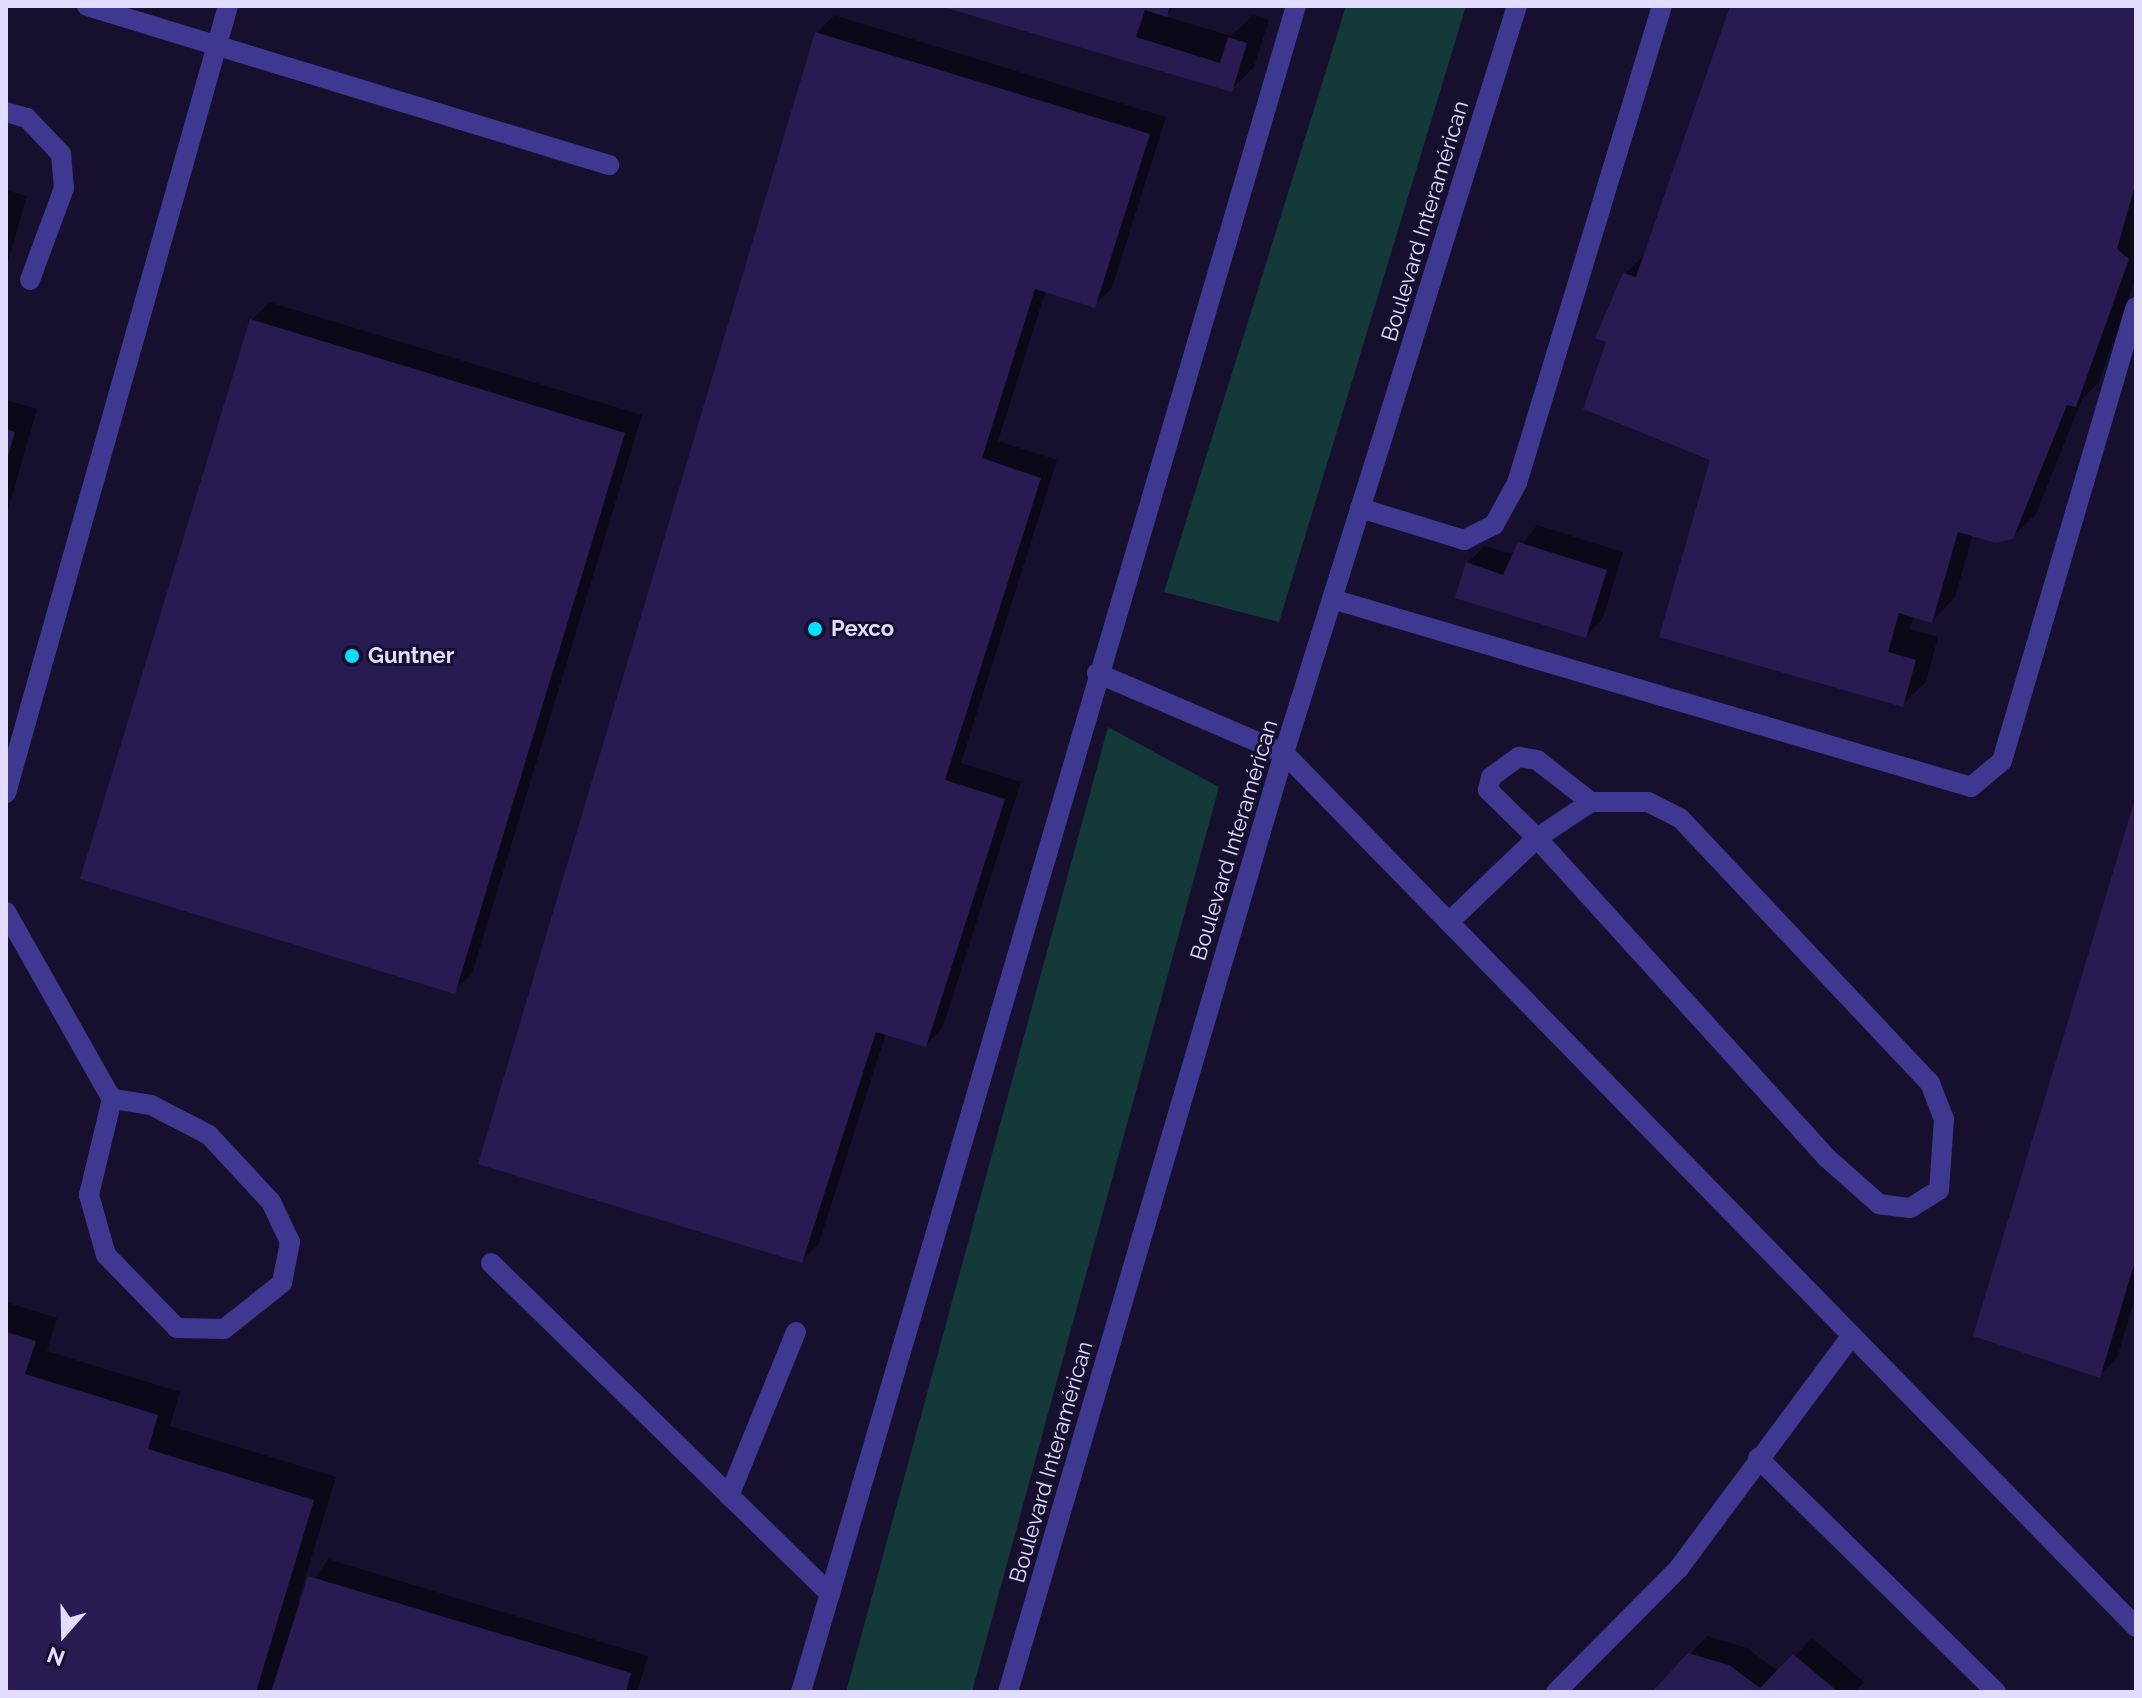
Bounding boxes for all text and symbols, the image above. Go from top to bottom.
street label: Boulevard Interamérican [1376,98,1474,344]
place label: Pexco [831,616,894,642]
marker: Pexco [806,620,824,638]
place label: Guntner [368,643,454,669]
marker: Guntner [343,647,361,665]
street label: Boulevard Interamérican [1185,717,1283,963]
street label: Boulevard Interamérican [1004,1338,1098,1586]
north arrow [24,1594,104,1674]
text: N [43,1641,68,1672]

